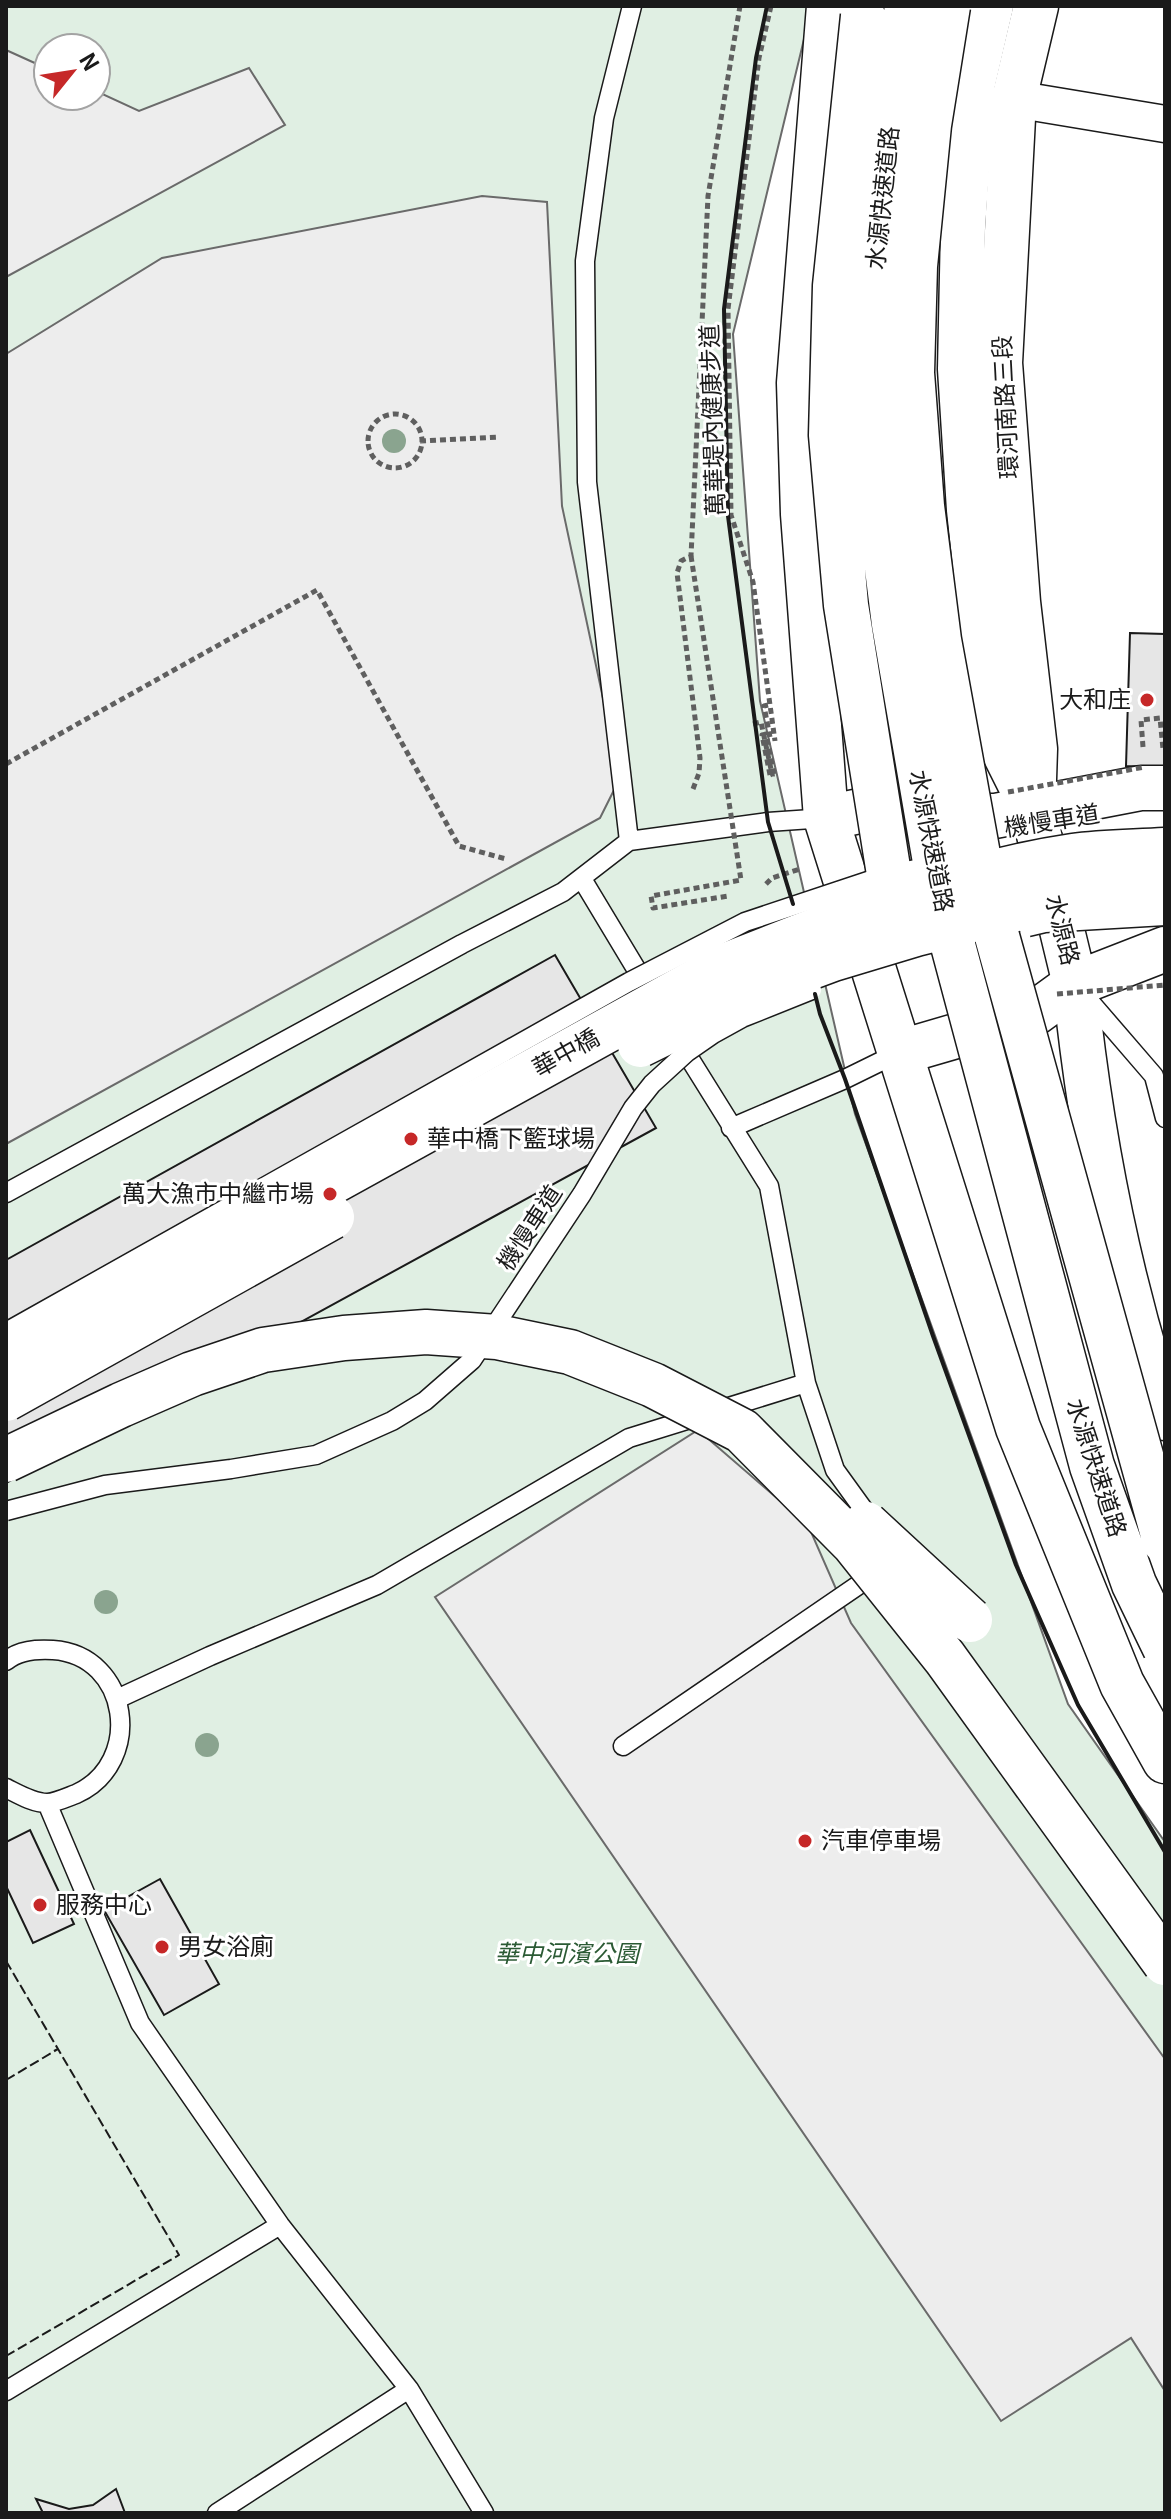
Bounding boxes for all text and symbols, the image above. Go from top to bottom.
north arrow [32,32,112,112]
text: N [73,46,109,76]
street label: 水源快速道路 [856,124,905,271]
street label: 萬華堤內健康步道 [690,324,731,517]
street label: 環河南路三段 [982,334,1025,480]
place label: 大和庄 [1059,680,1131,715]
marker: 大和庄 [1138,691,1156,709]
street label: 水源快速道路 [903,767,964,915]
street label: 機慢車道 [1001,794,1102,843]
street label: 水源路 [1039,890,1090,969]
street label: 華中橋 [525,1018,605,1084]
place label: 華中橋下籃球場 [427,1119,595,1154]
marker: 華中橋下籃球場 [402,1130,420,1148]
place label: 萬大漁市中繼市場 [122,1174,314,1209]
street label: 機慢車道 [487,1177,569,1276]
marker: 萬大漁市中繼市場 [321,1185,339,1203]
street label: 水源快速道路 [1059,1393,1137,1541]
place label: 汽車停車場 [821,1821,941,1856]
marker: 汽車停車場 [796,1832,814,1850]
place label: 服務中心 [56,1885,152,1920]
marker: 服務中心 [31,1896,49,1914]
place label: 男女浴廁 [178,1927,274,1962]
park label: 華中河濱公園 [495,1934,642,1969]
marker: 男女浴廁 [153,1938,171,1956]

